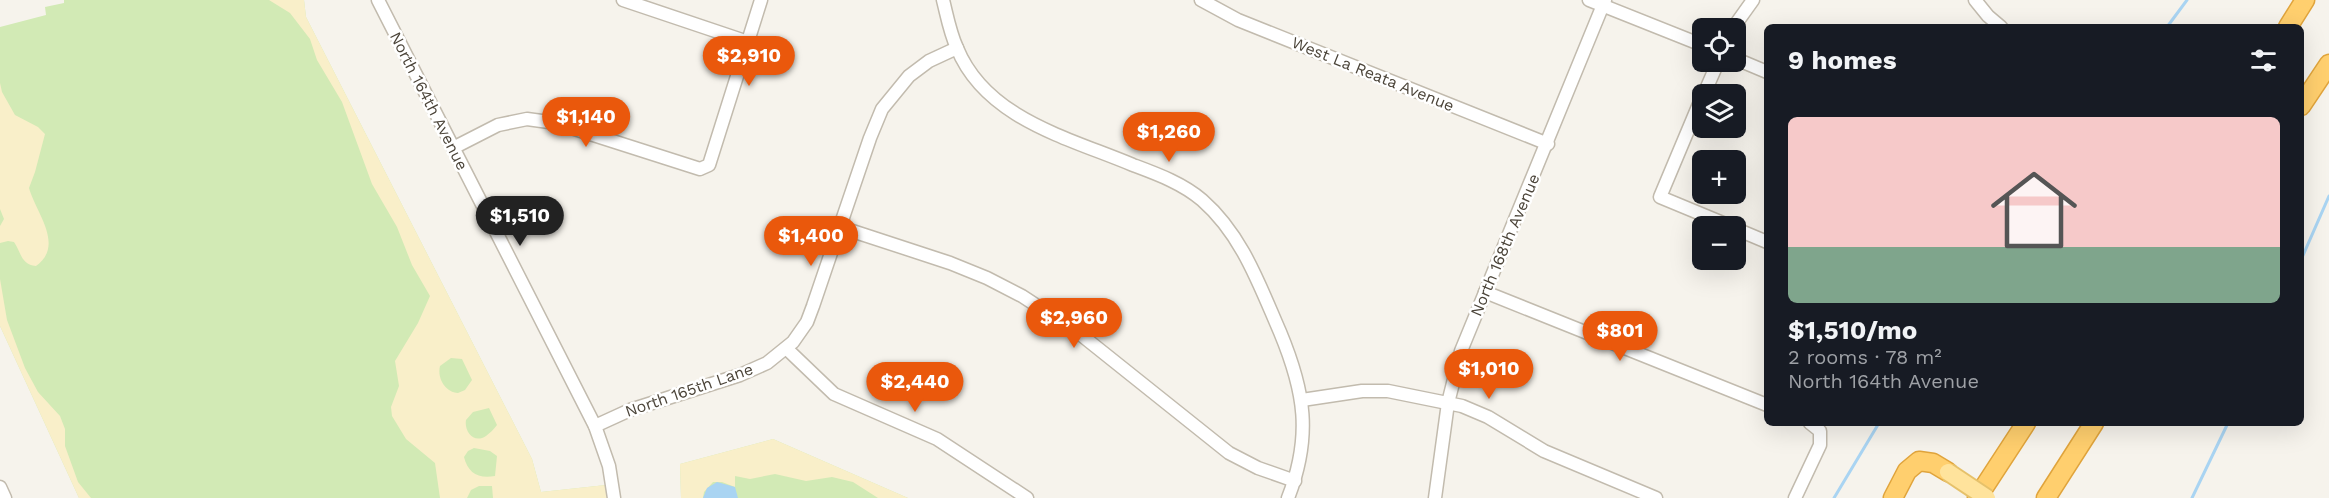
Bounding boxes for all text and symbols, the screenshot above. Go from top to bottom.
map controls [1692,18,1746,270]
button: locate [1692,18,1746,72]
street label: North 164th Avenue [386,29,472,173]
street label: West La Reata Avenue [1289,33,1457,115]
pin: $2,910 [700,36,798,87]
text: $2,910 [717,43,781,67]
icon: filters [2247,44,2280,77]
text: 9 homes [1788,45,1897,75]
button: layers [1692,84,1746,138]
pin: $1,140 [537,97,635,148]
text: $1,140 [556,104,616,128]
pin: $1,260 [1120,112,1218,163]
text: $1,260 [1137,119,1201,143]
button: + [1692,150,1746,204]
icon: home [1980,156,2088,264]
street label: North 168th Avenue [1466,171,1544,319]
pin: $1,510 [471,196,569,247]
text: $1,510 [490,203,550,227]
pin: $1,400 [762,216,860,267]
button: − [1692,216,1746,270]
text: $1,400 [778,223,844,247]
pin: $2,960 [1025,298,1123,349]
text: $2,960 [1040,305,1108,329]
pin: $801 [1584,311,1656,362]
text: $1,510/mo [1788,315,1917,345]
text: $801 [1597,318,1643,342]
text: 2 rooms · 78 m² [1788,345,1942,369]
pin: $1,010 [1440,349,1538,400]
text: $1,010 [1458,356,1520,380]
street label: North 165th Lane [622,359,756,421]
pin: $2,440 [866,362,964,413]
text: $2,440 [880,369,950,393]
text: North 164th Avenue [1788,369,1979,393]

